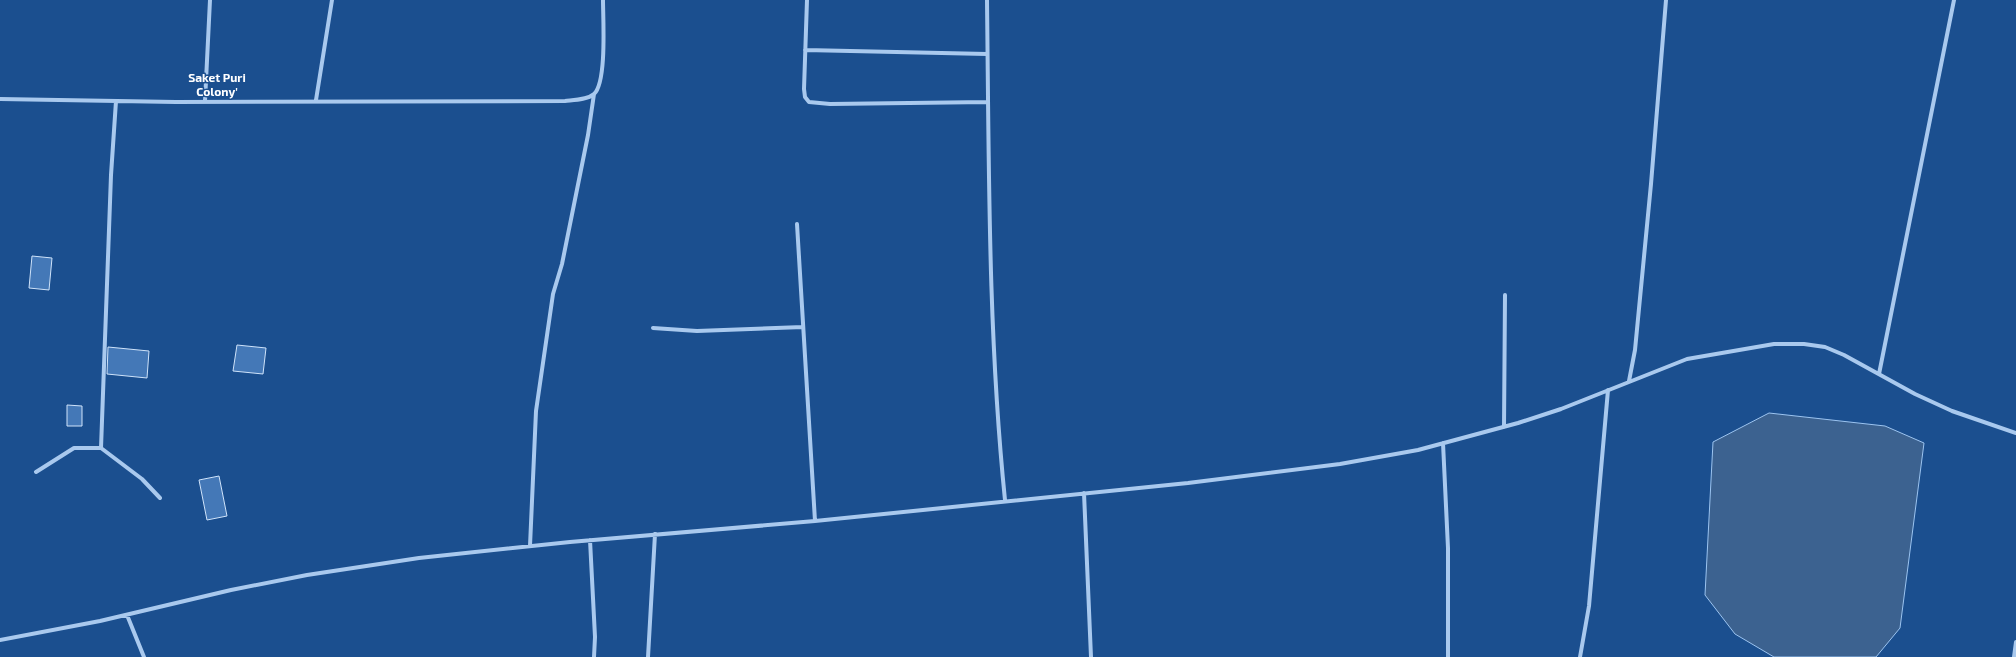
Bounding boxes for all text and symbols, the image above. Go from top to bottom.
district label: Saket Puri Colony' [188,70,246,99]

